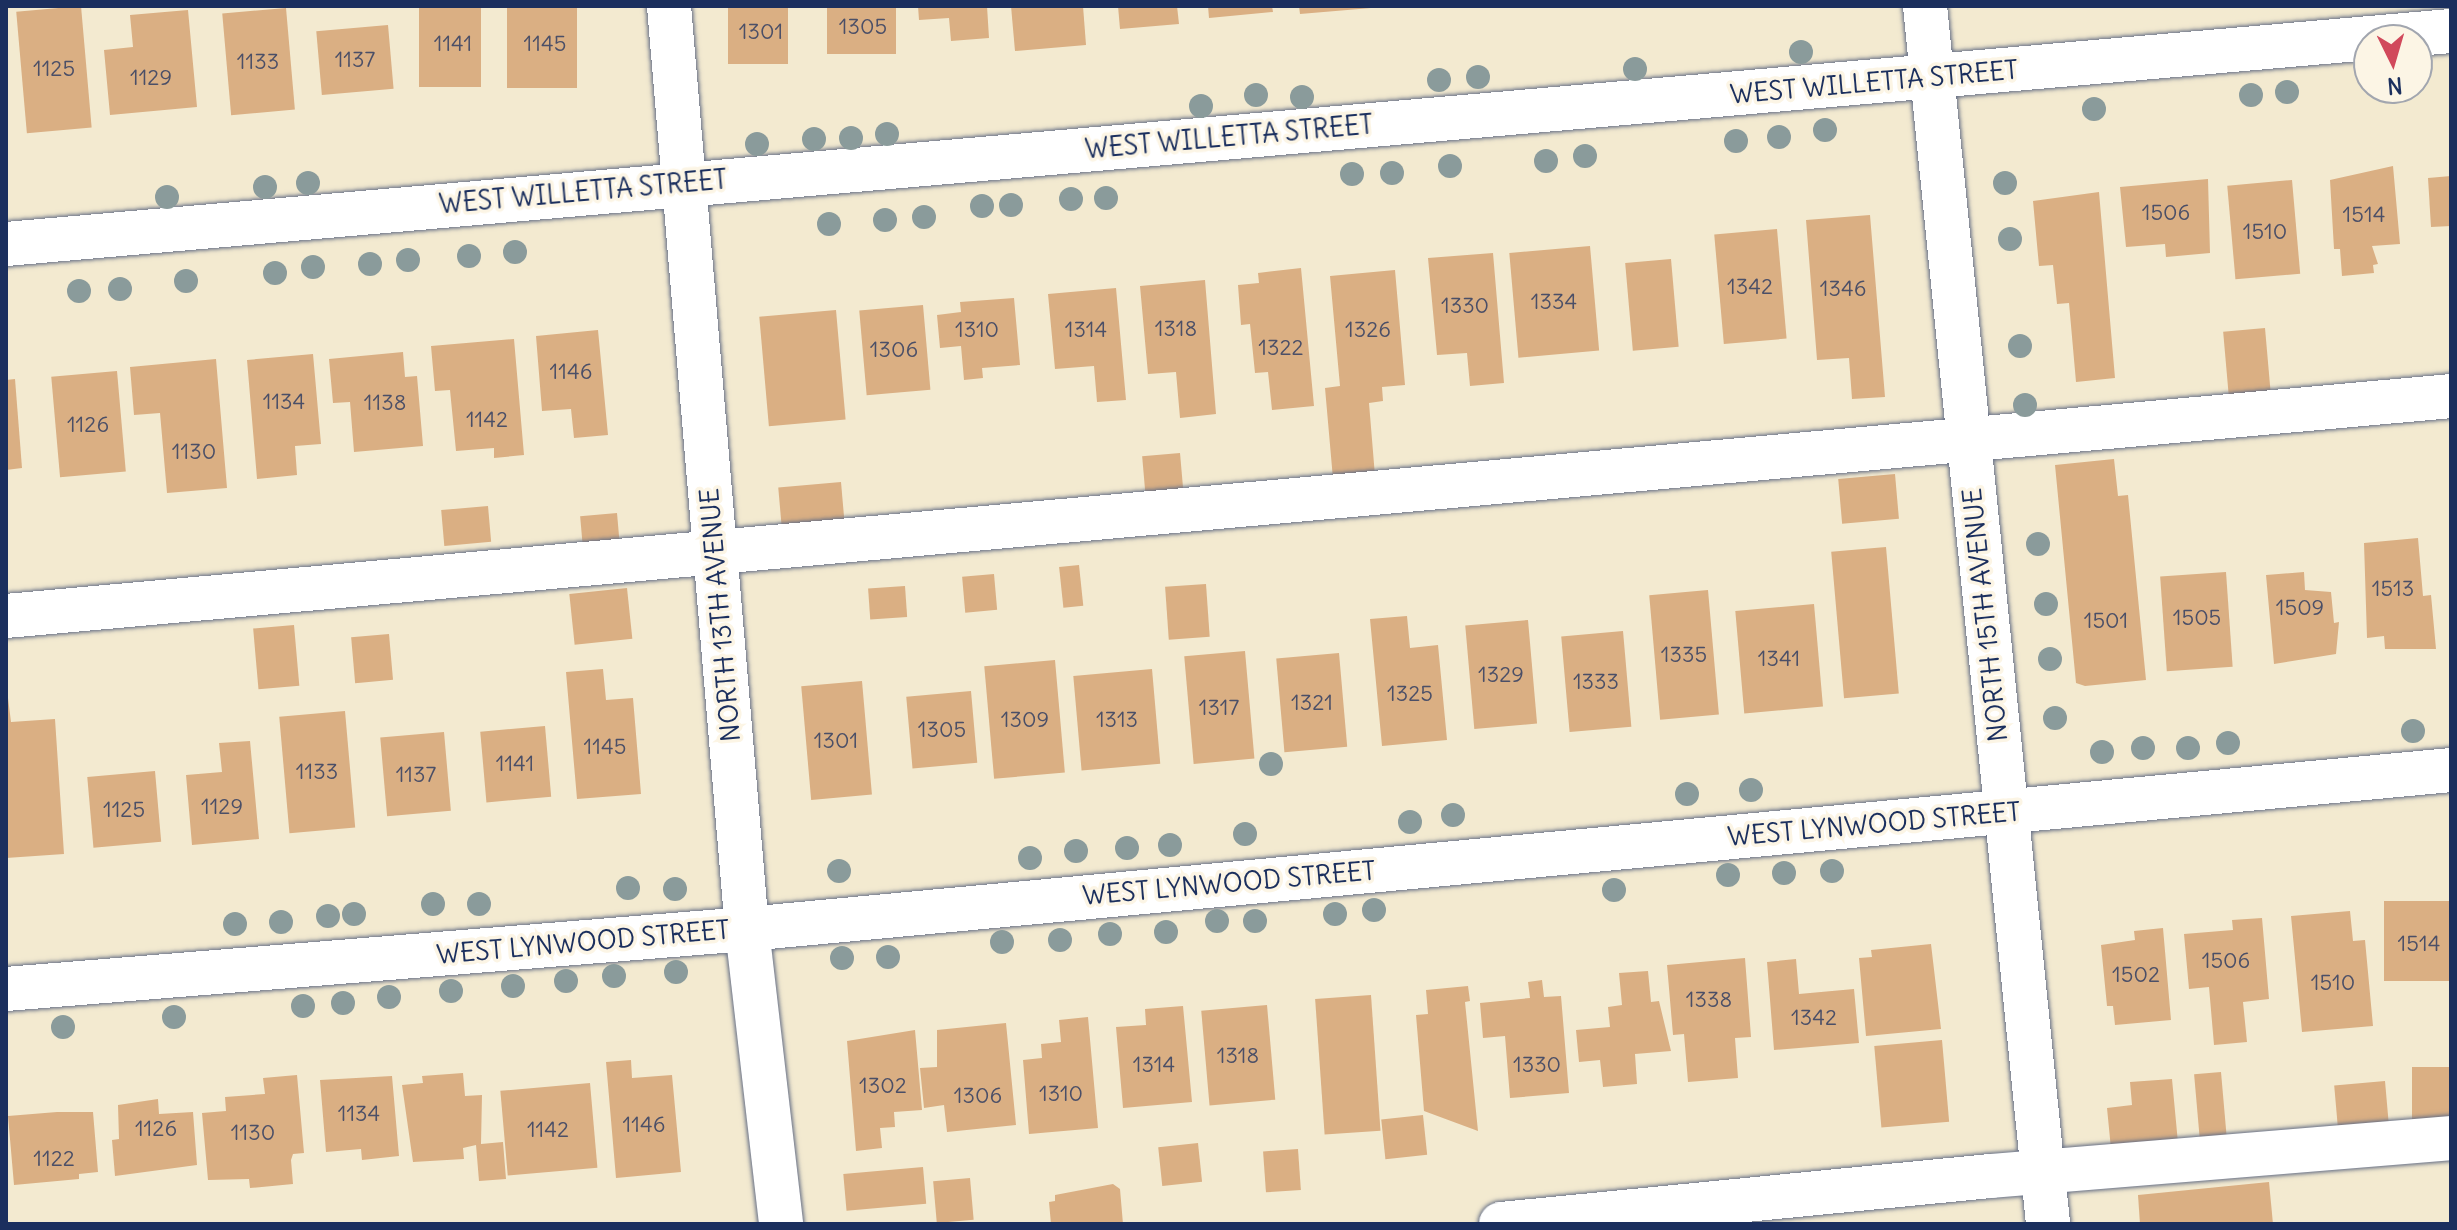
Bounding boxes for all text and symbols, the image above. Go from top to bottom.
house number: 1305 [839,14,887,40]
house number: 1301 [739,19,783,45]
north arrow [2353,24,2433,104]
house number: 1141 [434,31,472,57]
house number: 1145 [524,31,566,57]
house number: 1137 [335,47,375,73]
house number: 1133 [237,49,279,75]
street label: WEST WILLETTA STREET [1729,54,2019,110]
house number: 1125 [33,56,75,82]
house number: 1129 [130,65,172,91]
text: N [2386,71,2404,101]
street label: WEST WILLETTA STREET [1084,109,1374,165]
street label: WEST WILLETTA STREET [438,164,728,220]
house number: 1506 [2142,200,2190,226]
house number: 1514 [2343,202,2385,228]
house number: 1510 [2243,219,2287,245]
house number: 1342 [1727,274,1773,300]
house number: 1346 [1820,276,1866,302]
house number: 1334 [1531,289,1577,315]
house number: 1330 [1441,293,1489,319]
house number: 1318 [1155,316,1197,342]
house number: 1310 [955,317,999,343]
house number: 1314 [1065,317,1107,343]
house number: 1326 [1345,317,1391,343]
house number: 1322 [1258,335,1304,361]
house number: 1306 [870,337,918,363]
house number: 1146 [550,359,592,385]
house number: 1134 [263,389,305,415]
house number: 1138 [364,390,406,416]
house number: 1142 [466,407,508,433]
house number: 1126 [67,412,109,438]
house number: 1130 [172,439,216,465]
street label: NORTH 13TH AVENUE [693,487,747,743]
street label: NORTH 15TH AVENUE [1956,487,2014,743]
house number: 1513 [2372,576,2414,602]
house number: 1509 [2276,595,2324,621]
house number: 1505 [2173,605,2221,631]
house number: 1501 [2084,608,2128,634]
house number: 1335 [1661,642,1707,668]
house number: 1341 [1758,646,1800,672]
house number: 1329 [1478,662,1524,688]
house number: 1333 [1573,669,1619,695]
house number: 1325 [1387,681,1433,707]
house number: 1321 [1291,690,1333,716]
house number: 1317 [1199,695,1239,721]
house number: 1309 [1001,707,1049,733]
house number: 1313 [1096,707,1138,733]
house number: 1305 [918,717,966,743]
house number: 1301 [814,728,858,754]
house number: 1145 [584,734,626,760]
house number: 1141 [496,751,534,777]
house number: 1133 [296,759,338,785]
house number: 1137 [396,762,436,788]
house number: 1129 [201,794,243,820]
street label: WEST LYNWOOD STREET [1726,796,2022,852]
house number: 1125 [103,797,145,823]
street label: WEST LYNWOOD STREET [1081,855,1377,911]
street label: WEST LYNWOOD STREET [435,914,731,970]
house number: 1514 [2398,931,2440,957]
house number: 1506 [2202,948,2250,974]
house number: 1502 [2112,962,2160,988]
house number: 1510 [2311,970,2355,996]
house number: 1338 [1686,987,1732,1013]
house number: 1342 [1791,1005,1837,1031]
house number: 1318 [1217,1043,1259,1069]
house number: 1314 [1133,1052,1175,1078]
house number: 1330 [1513,1052,1561,1078]
house number: 1302 [859,1073,907,1099]
house number: 1310 [1039,1081,1083,1107]
house number: 1306 [954,1083,1002,1109]
house number: 1134 [338,1101,380,1127]
house number: 1146 [623,1112,665,1138]
house number: 1126 [135,1116,177,1142]
house number: 1142 [527,1117,569,1143]
house number: 1130 [231,1120,275,1146]
house number: 1122 [33,1146,75,1172]

